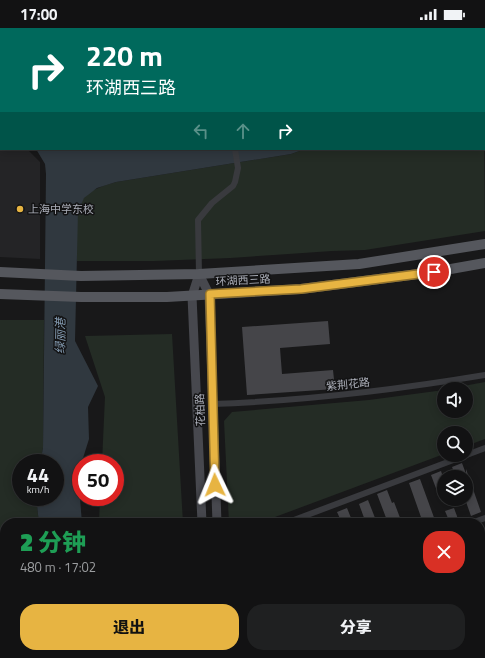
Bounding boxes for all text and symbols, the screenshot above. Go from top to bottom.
text: 17:00 [20,3,57,26]
text: 220 m [86,34,163,77]
icon: right [20,44,72,96]
text: 环湖西三路 [86,74,176,101]
icon: left [190,120,212,142]
icon: ahead [232,120,254,142]
icon: right [274,120,296,142]
place label: 上海中学东校 [28,201,94,217]
marker: 上海中学东校 [15,204,25,214]
pin [417,255,451,289]
icon: arrive [423,261,445,283]
street label: 环湖西三路 [215,271,271,289]
water label: 绿丽港 [50,316,70,354]
street label: 紫荆花路 [325,374,371,394]
map controls [437,382,473,506]
button: sound [437,382,473,418]
street label: 花柏路 [191,393,209,427]
button: search [437,426,473,462]
speed limit sign: 50 [72,454,124,506]
text: 44 [27,459,49,490]
position arrow [194,464,236,506]
button: layers [437,470,473,506]
text: km/h [27,482,49,497]
text: 2 分钟 [20,524,86,560]
button: close [423,531,465,573]
text: 480 m · 17:02 [20,557,96,577]
button: 退出 [20,604,239,650]
button: 分享 [247,604,465,650]

